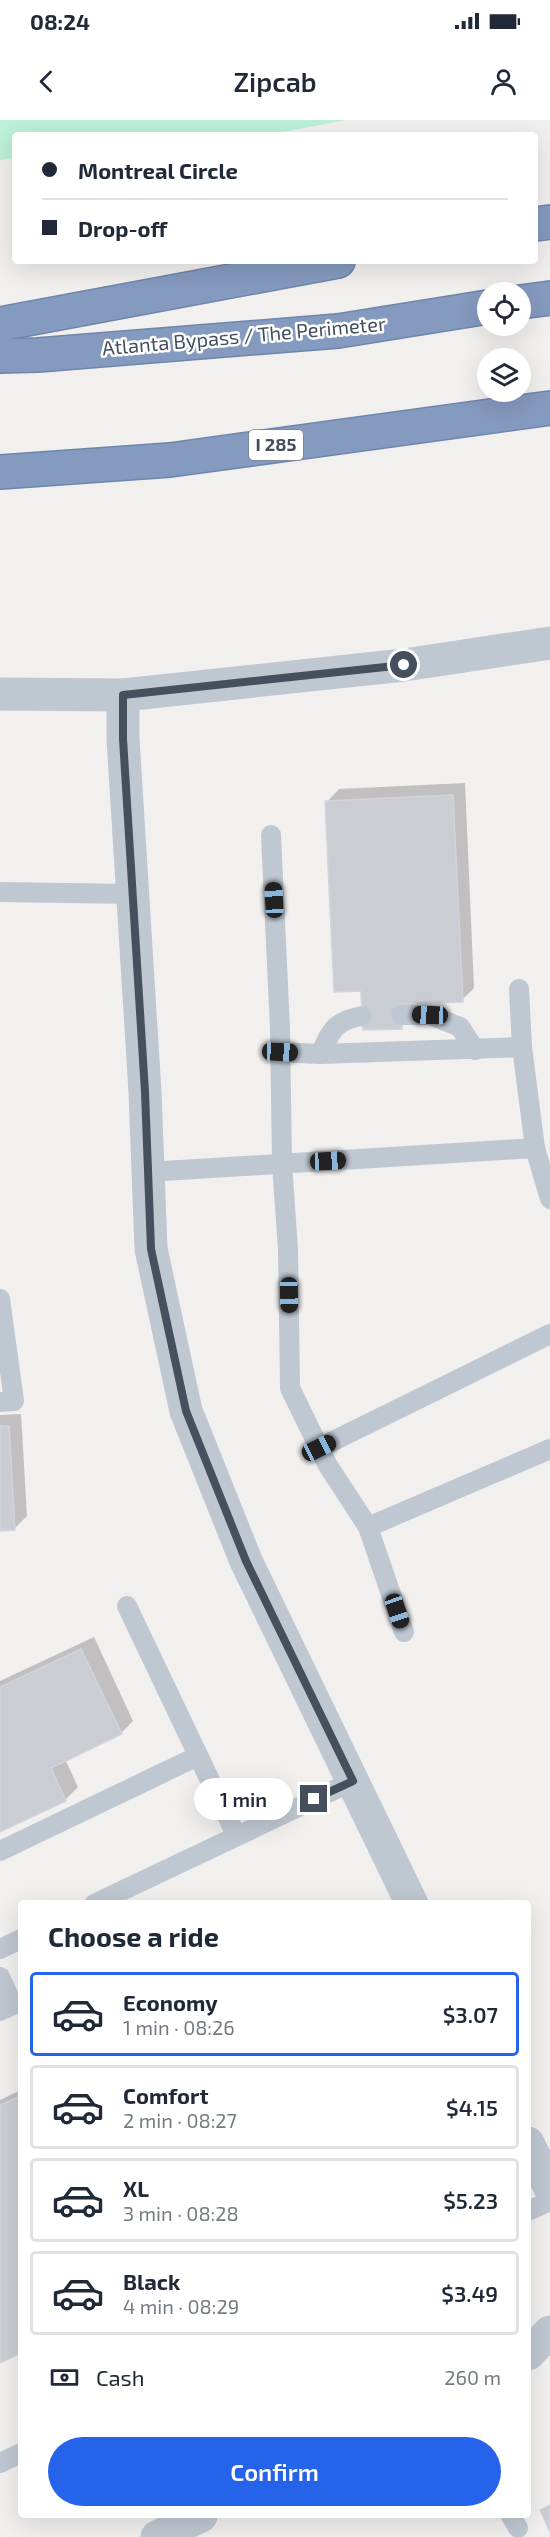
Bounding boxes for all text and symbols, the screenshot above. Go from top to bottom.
text: 08:24 [30,8,90,34]
icon: back [30,65,63,98]
text: Zipcab [233,65,317,97]
icon: person [487,65,520,98]
text: Montreal Circle [78,157,238,183]
text: Drop-off [78,215,167,241]
map controls [477,282,531,402]
button: locate [477,282,531,336]
street label: Atlanta Bypass / The Perimeter [101,311,387,359]
button: layers [477,348,531,402]
road number: I 285 [249,430,303,460]
route start [390,651,417,678]
car [264,882,284,918]
car [412,1005,448,1025]
car [262,1042,298,1062]
car [310,1151,346,1171]
car [280,1277,298,1313]
car [299,1432,339,1464]
car [383,1591,411,1631]
callout: 1 min [194,1778,293,1820]
route end [300,1785,327,1812]
text: 1 min [220,1787,267,1811]
text: Choose a ride [48,1920,219,1952]
icon: car [51,1987,105,2041]
text: Economy [123,1989,218,2015]
text: $3.07 [443,2001,498,2027]
text: 1 min · 08:26 [123,2015,235,2039]
icon: car [51,2080,105,2134]
text: Comfort [123,2082,208,2108]
text: $4.15 [446,2094,498,2120]
text: 2 min · 08:27 [123,2108,237,2132]
icon: car [51,2173,105,2227]
text: XL [123,2175,149,2201]
text: $5.23 [443,2187,498,2213]
text: 3 min · 08:28 [123,2201,239,2225]
icon: car [51,2266,105,2320]
text: Black [123,2268,180,2294]
text: $3.49 [441,2280,498,2306]
text: 4 min · 08:29 [123,2294,239,2318]
icon: cash [48,2361,81,2394]
text: Cash [96,2364,145,2390]
text: 260 m [444,2365,501,2389]
button: Confirm [48,2437,501,2506]

